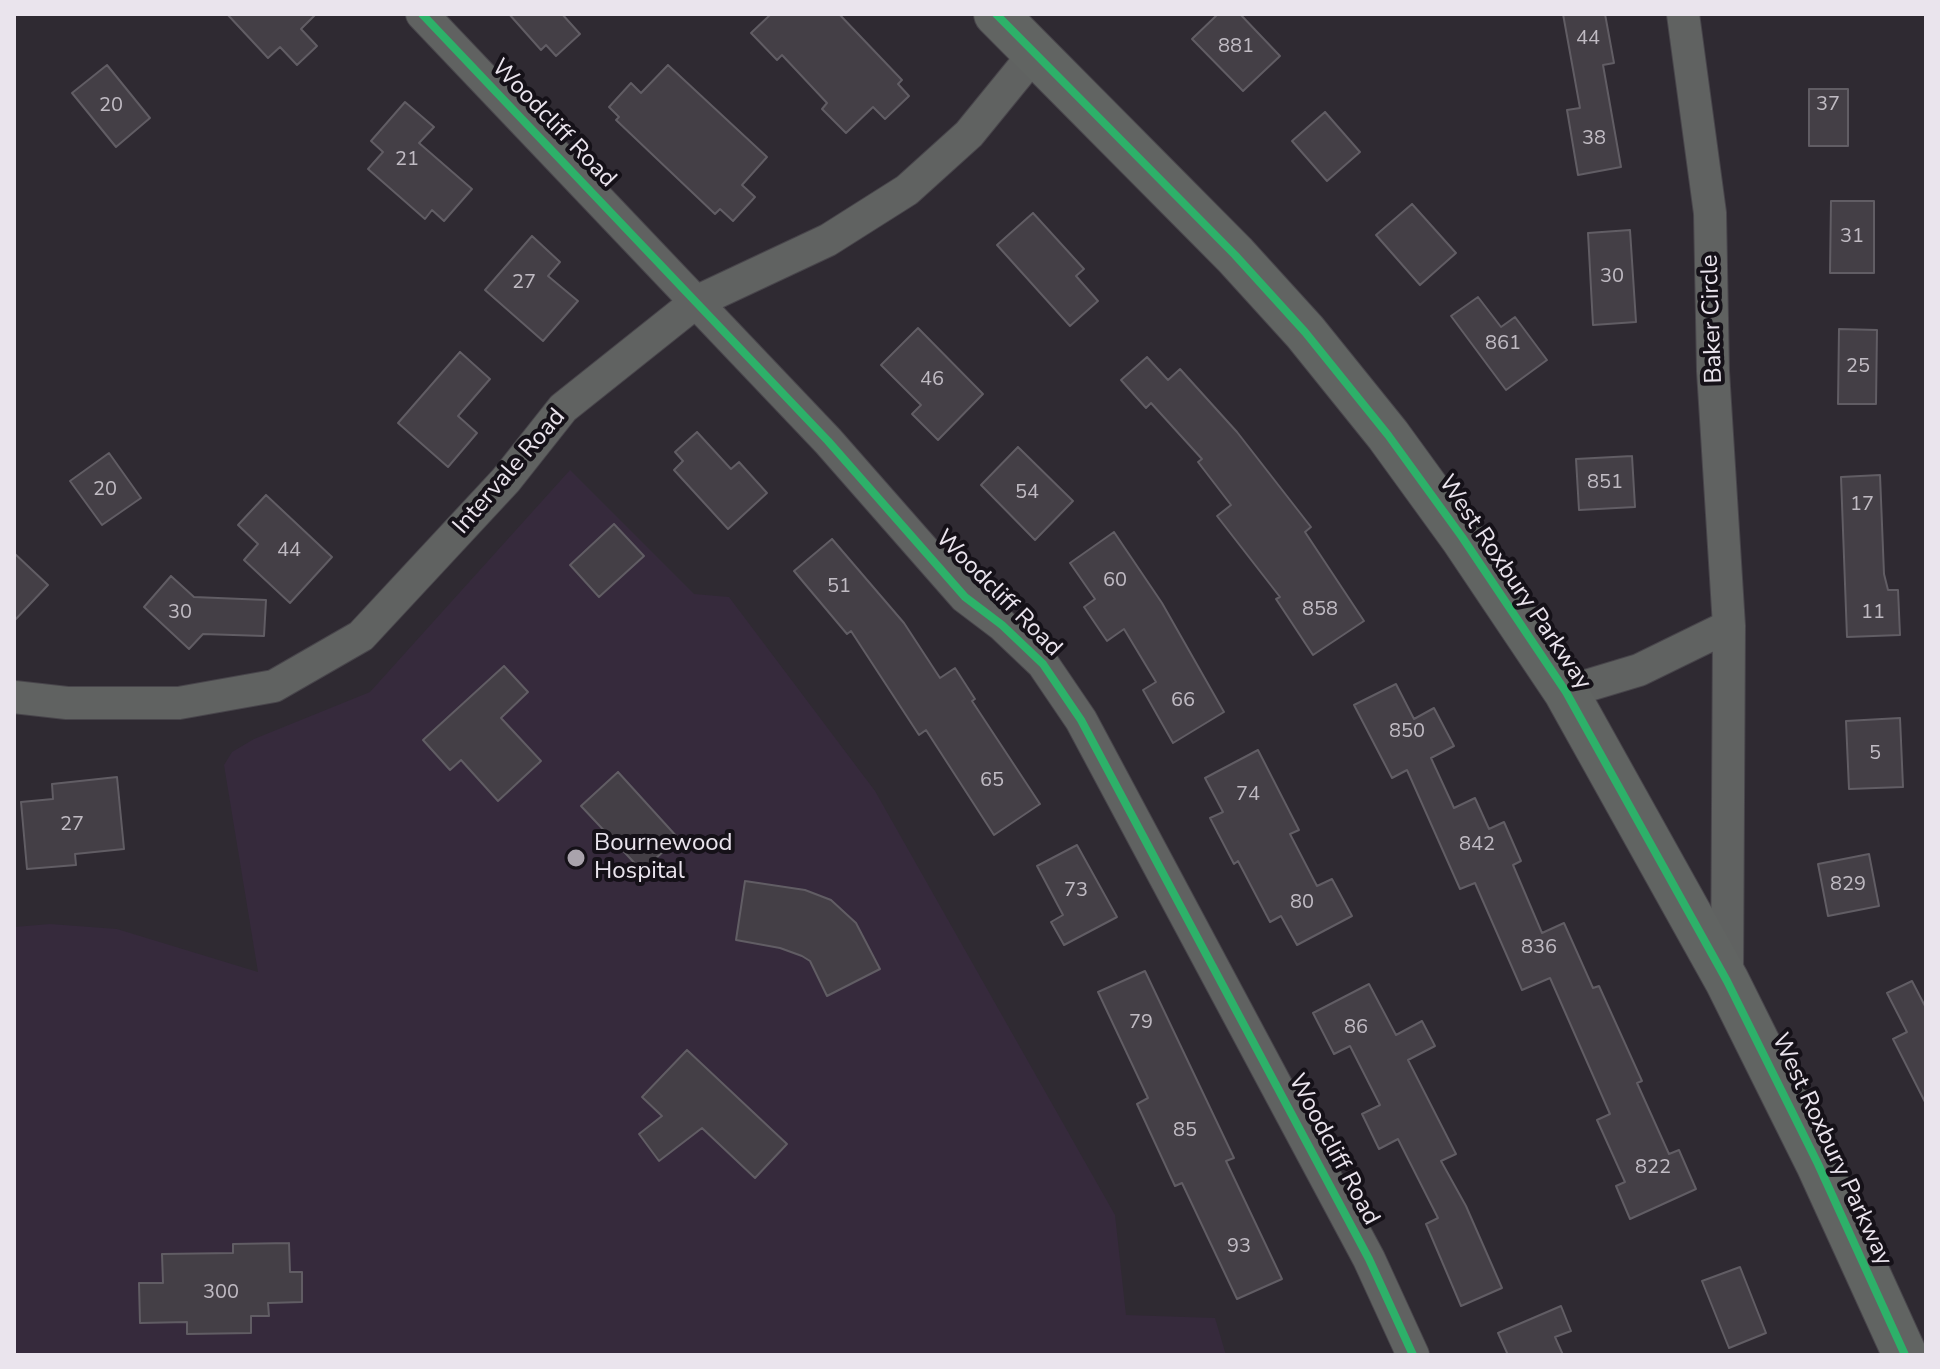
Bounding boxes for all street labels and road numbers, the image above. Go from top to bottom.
street label: Woodcliff Road [485,54,621,194]
street label: Baker Circle [1696,254,1730,384]
street label: Intervale Road [448,403,572,541]
street label: West Roxbury Parkway [1431,470,1597,696]
street label: Woodcliff Road [929,525,1067,663]
street label: West Roxbury Parkway [1765,1029,1897,1271]
street label: Woodcliff Road [1281,1069,1385,1231]

